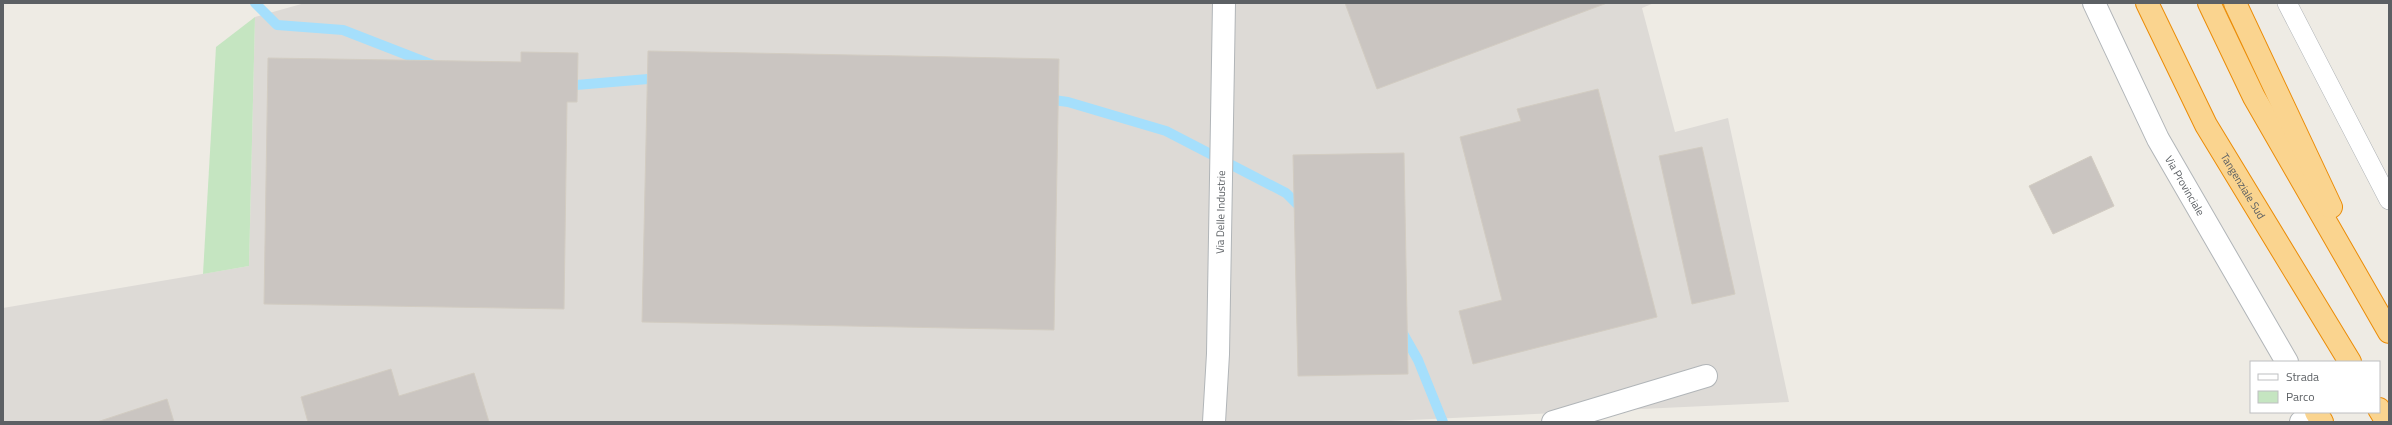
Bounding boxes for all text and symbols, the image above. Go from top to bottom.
street label: Tangenziale Sud [2217,150,2269,222]
street label: Via Provinciale [2161,152,2209,219]
street label: Via Delle Industrie [1212,170,1229,254]
legend [2250,361,2380,413]
text: Strada [2286,367,2319,386]
text: Parco [2286,387,2315,406]

